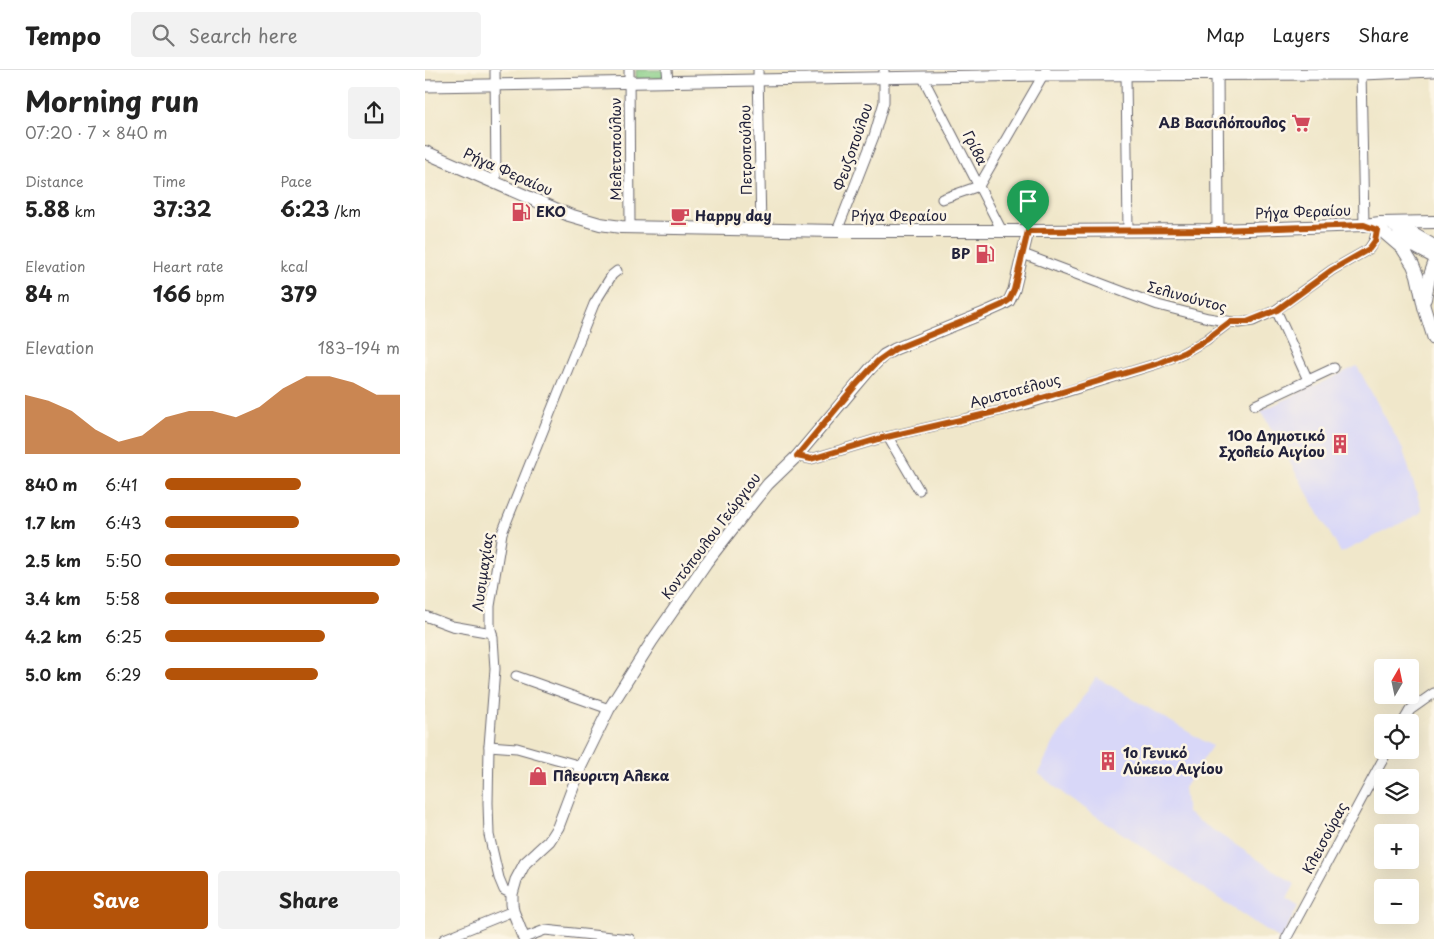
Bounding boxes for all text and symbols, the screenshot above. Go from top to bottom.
search box [131,12,481,57]
text: Tempo [25,17,101,53]
icon: search [149,21,177,49]
text: Search here [189,21,297,49]
text: Map [1206,21,1245,48]
text: Layers [1273,21,1330,48]
text: Share [1358,21,1409,48]
text: Morning run [25,79,199,122]
button: share [348,87,400,139]
street label: Μελετοπούλων [605,97,626,201]
street label: Φευζοπούλου [828,100,877,194]
street label: Πετροπούλου [734,105,757,195]
place label: ΑΒ Βασιλόπουλος [1159,112,1286,133]
supermarket icon: ΑΒ Βασιλόπουλος [1290,112,1312,134]
text: 07:20 · 7 × 840 m [25,120,168,144]
street label: Γρίβα [958,127,993,169]
street label: Ρήγα Φεραίου [460,142,556,201]
text: Distance [25,171,84,192]
text: Time [153,171,186,192]
text: Pace [280,171,312,192]
pin [1007,180,1049,231]
icon: arrive [1014,187,1042,215]
text: 5.88 [25,192,70,224]
text: 37:32 [153,192,211,224]
text: 6:23 [280,192,330,224]
street label: Ρήγα Φεραίου [1255,199,1351,224]
text: km [70,201,96,222]
text: /km [330,201,361,222]
fuel station icon: EKO [510,201,532,223]
place label: EKO [536,201,566,222]
cafe icon: Happy day [669,205,691,227]
place label: Happy day [695,205,772,226]
street label: Ρήγα Φεραίου [851,205,947,226]
place label: BP [951,243,970,264]
fuel station icon: BP [974,243,996,265]
text: Elevation [25,256,85,277]
text: Heart rate [153,256,223,277]
text: kcal [280,256,308,277]
street label: Σελινούντος [1145,276,1229,317]
text: 84 [25,277,52,309]
text: 166 [153,277,191,309]
text: 379 [280,277,317,309]
text: m [52,286,70,307]
text: bpm [191,286,225,307]
text: Elevation [25,335,94,359]
text: 183–194 m [318,335,400,359]
street label: Αριστοτέλους [967,368,1063,413]
place label: 10o Δημοτικό Σχολείο Αιγίου [1219,425,1325,462]
building icon: 10o Δημοτικό Σχολείο Αιγίου [1329,433,1351,455]
street label: Κοντόπουλου Γεώργιου [656,468,765,603]
text: 840 m [25,472,78,496]
text: 6:41 [105,472,138,496]
text: 1.7 km [25,510,76,534]
text: 6:43 [105,510,142,534]
street label: Λυσιμαχίας [467,531,498,613]
text: 2.5 km [25,548,81,572]
text: 5:50 [105,548,142,572]
text: 3.4 km [25,586,81,610]
text: 5:58 [105,586,140,610]
text: 4.2 km [25,624,82,648]
text: 6:25 [105,624,142,648]
north arrow [1374,659,1419,704]
map controls [1374,659,1419,924]
text: 5.0 km [25,662,82,686]
text: 6:29 [105,662,141,686]
button: locate [1374,714,1419,759]
place label: 1o Γενικό Λύκειο Αιγίου [1123,742,1223,779]
building icon: 1o Γενικό Λύκειο Αιγίου [1097,750,1119,772]
shop icon: Πλευριτη Αλεκα [527,765,549,787]
place label: Πλευριτη Αλεκα [553,765,670,786]
button: layers [1374,769,1419,814]
street label: Κλεισούρας [1297,798,1352,877]
button: + [1374,824,1419,869]
button: Save [25,871,208,929]
button: Share [218,871,400,929]
button: − [1374,879,1419,924]

